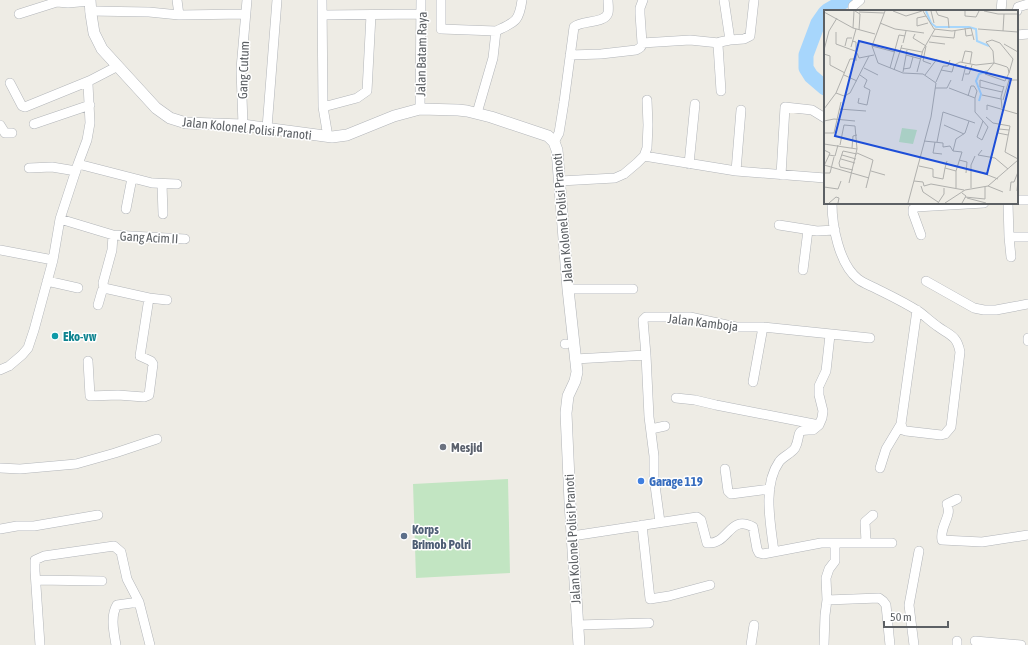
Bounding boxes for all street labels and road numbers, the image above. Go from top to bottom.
street label: Jalan Batam Raya [413,12,430,97]
street label: Gang Cutum [235,41,252,99]
street label: Jalan Kolonel Polisi Pranoti [181,114,312,143]
street label: Jalan Kolonel Polisi Pranoti [549,152,576,283]
street label: Gang Acim II [119,228,179,247]
street label: Jalan Kamboja [667,311,739,334]
street label: Jalan Kolonel Polisi Pranoti [562,474,583,604]

